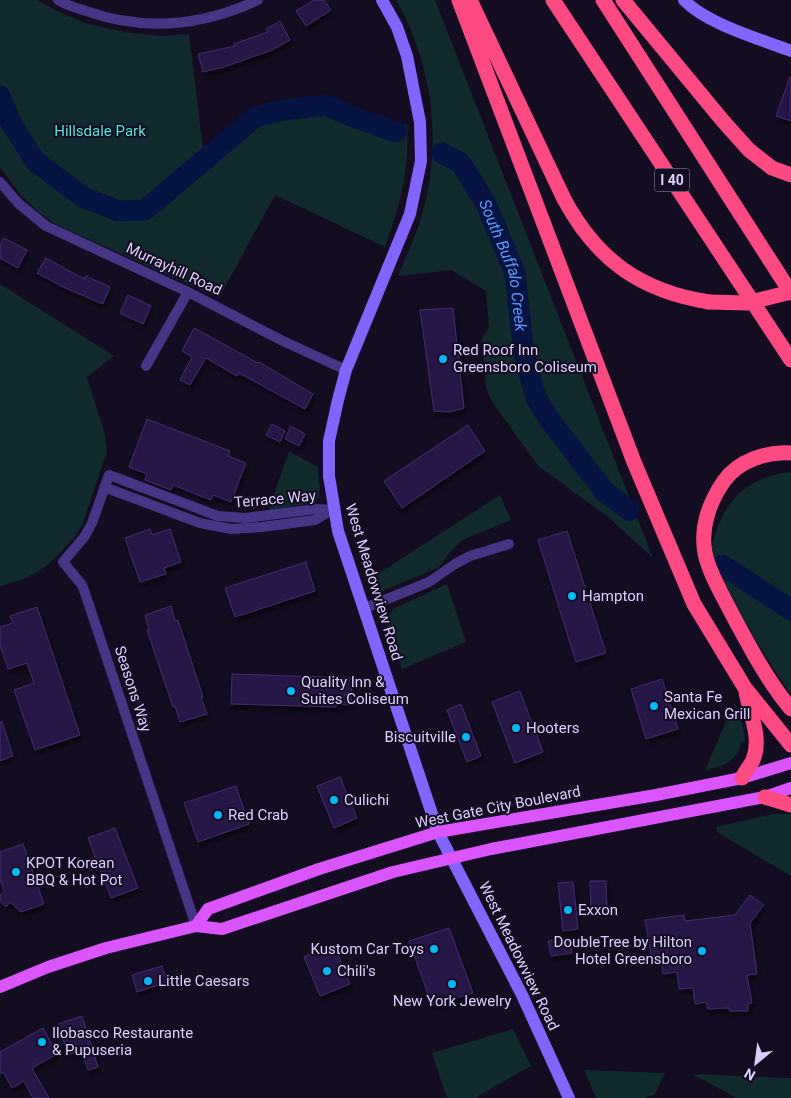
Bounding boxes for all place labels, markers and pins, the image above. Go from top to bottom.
place label: Red Roof Inn Greensboro Coliseum [453,341,597,376]
marker: Red Roof Inn Greensboro Coliseum [437,353,449,365]
place label: Hampton [582,587,644,605]
marker: Hampton [566,590,578,602]
place label: Quality Inn & Suites Coliseum [301,673,409,708]
marker: Quality Inn & Suites Coliseum [285,685,297,697]
place label: Santa Fe Mexican Grill [664,688,750,723]
marker: Santa Fe Mexican Grill [648,700,660,712]
place label: Hooters [526,719,580,737]
marker: Hooters [510,722,522,734]
place label: Biscuitville [384,728,456,746]
marker: Biscuitville [460,731,472,743]
place label: Culichi [344,791,389,809]
marker: Culichi [328,794,340,806]
place label: Red Crab [228,806,289,824]
marker: Red Crab [212,809,224,821]
place label: KPOT Korean BBQ & Hot Pot [26,854,123,889]
marker: KPOT Korean BBQ & Hot Pot [10,866,22,878]
place label: Exxon [578,901,618,919]
marker: Exxon [562,904,574,916]
place label: DoubleTree by Hilton Hotel Greensboro [554,933,692,968]
place label: Kustom Car Toys [311,940,424,958]
marker: Kustom Car Toys [428,943,440,955]
marker: DoubleTree by Hilton Hotel Greensboro [696,945,708,957]
place label: Chili's [337,962,376,980]
marker: Chili's [321,965,333,977]
place label: Little Caesars [158,972,249,990]
marker: Little Caesars [142,975,154,987]
marker: New York Jewelry [446,978,458,990]
place label: New York Jewelry [393,992,511,1010]
place label: Ilobasco Restaurante & Pupuseria [52,1024,193,1059]
marker: Ilobasco Restaurante & Pupuseria [36,1036,48,1048]

